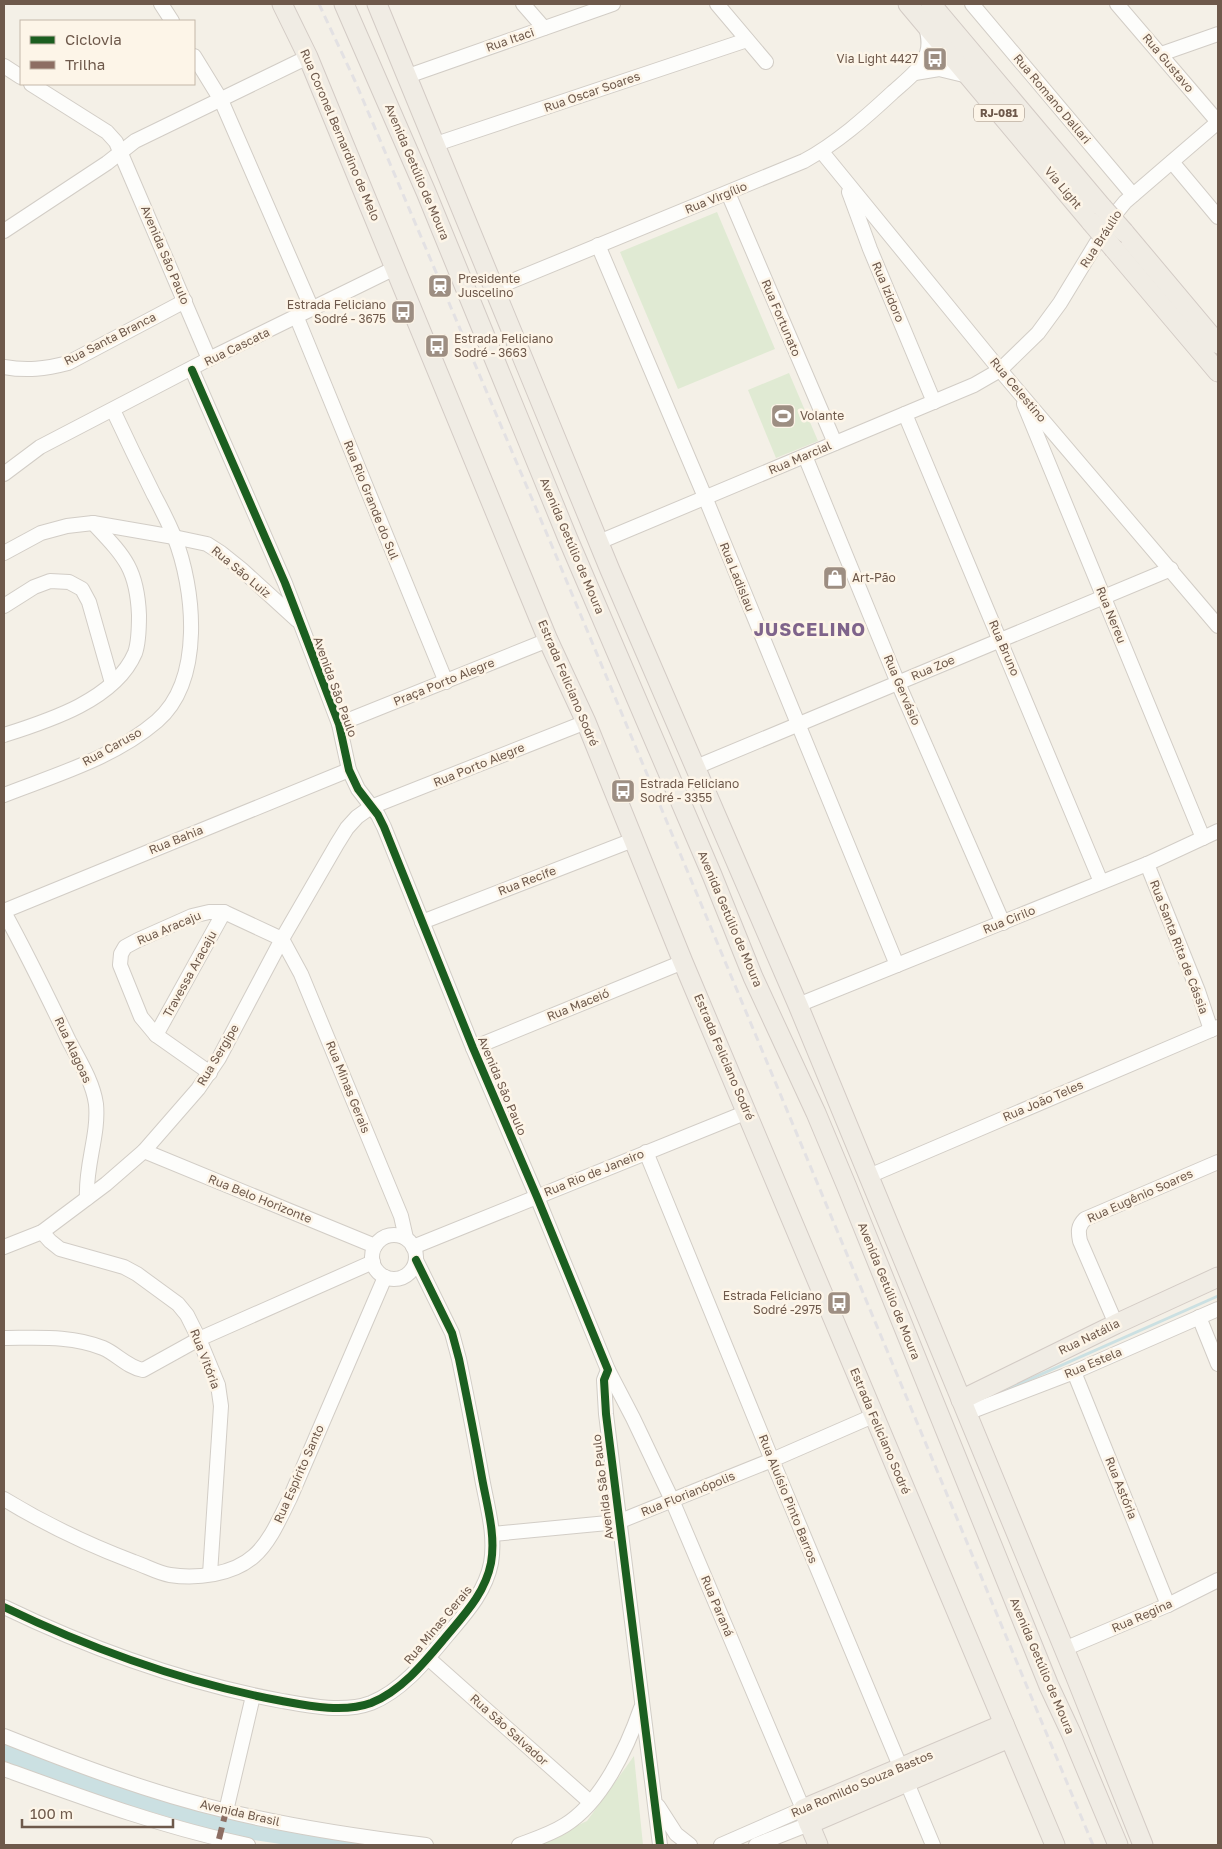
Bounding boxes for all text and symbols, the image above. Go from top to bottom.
legend [20,20,195,85]
street label: Rua Itaci [484,24,536,55]
text: Ciclovia [65,30,122,48]
street label: Rua Gustavo [1139,30,1197,95]
bus stop icon: Via Light 4427 [922,46,948,72]
street label: Rua Coronel Bernardino de Melo [297,47,384,223]
place label: Via Light 4427 [837,51,918,66]
street label: Rua Romano Dallari [1010,51,1094,147]
text: Trilha [65,55,105,73]
street label: Rua Oscar Soares [542,68,642,115]
street label: Avenida Getúlio de Moura [382,101,453,242]
road number: RJ-081 [974,105,1024,122]
street label: Via Light [1041,163,1085,212]
street label: Rua Virgílio [682,178,749,217]
street label: Avenida São Paulo [138,203,193,306]
street label: Rua Bráulio [1076,207,1125,270]
street label: Rua Izidoro [869,259,908,324]
place label: Presidente Juscelino [458,271,520,300]
station icon: Presidente Juscelino [427,273,453,299]
street label: Rua Fortunato [758,277,804,359]
place label: Estrada Feliciano Sodré - 3675 [287,297,386,326]
bus stop icon: Estrada Feliciano Sodré - 3675 [390,299,416,325]
street label: Rua Santa Branca [61,309,158,368]
street label: Rua Cascata [202,324,272,369]
place label: Estrada Feliciano Sodré - 3663 [454,331,553,360]
bus stop icon: Estrada Feliciano Sodré - 3663 [424,333,450,359]
street label: Rua Celestino [987,354,1050,425]
sports icon: Volante [770,403,796,429]
place label: Volante [800,408,844,423]
street label: Rua Marcial [766,437,834,478]
street label: Rua Rio Grande do Sul [341,438,402,562]
street label: Avenida Getúlio de Moura [537,475,608,616]
street label: Rua Ladislau [717,540,758,614]
street label: Rua São Luiz [209,542,274,601]
shop icon: Art-Pão [822,565,848,591]
place label: Art-Pão [852,570,896,585]
street label: Rua Nereu [1093,584,1130,645]
street label: Estrada Feliciano Sodré [535,617,602,748]
street label: Rua Bruno [986,617,1023,678]
district label: JUSCELINO [754,618,866,640]
street label: Avenida São Paulo [310,635,361,739]
street label: Rua Gervásio [881,652,924,727]
street label: Rua Zoe [909,652,957,683]
street label: Praça Porto Alegre [391,654,497,709]
street label: Rua Caruso [80,724,144,769]
street label: Rua Porto Alegre [431,739,527,790]
place label: Estrada Feliciano Sodré - 3355 [640,776,739,805]
bus stop icon: Estrada Feliciano Sodré - 3355 [610,778,636,804]
street label: Rua Bahia [146,822,205,857]
street label: Avenida Getúlio de Moura [695,848,766,989]
street label: Rua Recife [496,863,558,898]
street label: Rua Santa Rita de Cássia [1147,878,1212,1016]
street label: Rua Cirilo [980,902,1037,937]
street label: Rua Aracaju [135,907,203,948]
street label: Travessa Aracaju [160,928,220,1020]
street label: Rua Maceió [544,985,611,1024]
street label: Estrada Feliciano Sodré [691,991,758,1122]
street label: Rua Alagoas [52,1014,95,1085]
street label: Rua Sergipe [193,1021,242,1088]
street label: Avenida São Paulo [475,1034,530,1137]
street label: Rua Minas Gerais [323,1038,374,1135]
street label: Rua João Teles [1000,1077,1085,1124]
street label: Rua Rio de Janeiro [542,1146,646,1199]
street label: Rua Eugênio Soares [1085,1165,1195,1226]
street label: Rua Belo Horizonte [206,1171,314,1226]
street label: Avenida Getúlio de Moura [855,1220,924,1362]
place label: Estrada Feliciano Sodré -2975 [723,1288,822,1317]
bus stop icon: Estrada Feliciano Sodré -2975 [826,1290,852,1316]
street label: Rua Natália [1056,1315,1122,1358]
street label: Rua Vitória [187,1327,224,1391]
street label: Rua Estela [1062,1344,1124,1381]
street label: Estrada Feliciano Sodré [847,1365,914,1496]
street label: Rua Espírito Santo [270,1422,327,1525]
street label: Rua Aluísio Pinto Barros [756,1432,821,1566]
street label: Avenida São Paulo [589,1434,616,1541]
street label: Rua Astória [1102,1454,1141,1521]
street label: Rua Florianópolis [639,1468,737,1519]
street label: Rua Paraná [698,1573,737,1639]
street label: Rua Minas Gerais [400,1582,475,1667]
street label: Avenida Getúlio de Moura [1007,1595,1078,1736]
street label: Rua Regina [1109,1596,1174,1636]
street label: Rua São Salvador [467,1691,552,1769]
street label: Rua Romildo Souza Bastos [788,1747,935,1820]
scale bar [22,1796,174,1828]
street label: Avenida Brasil [199,1796,282,1829]
text: 100 m [30,1804,73,1822]

